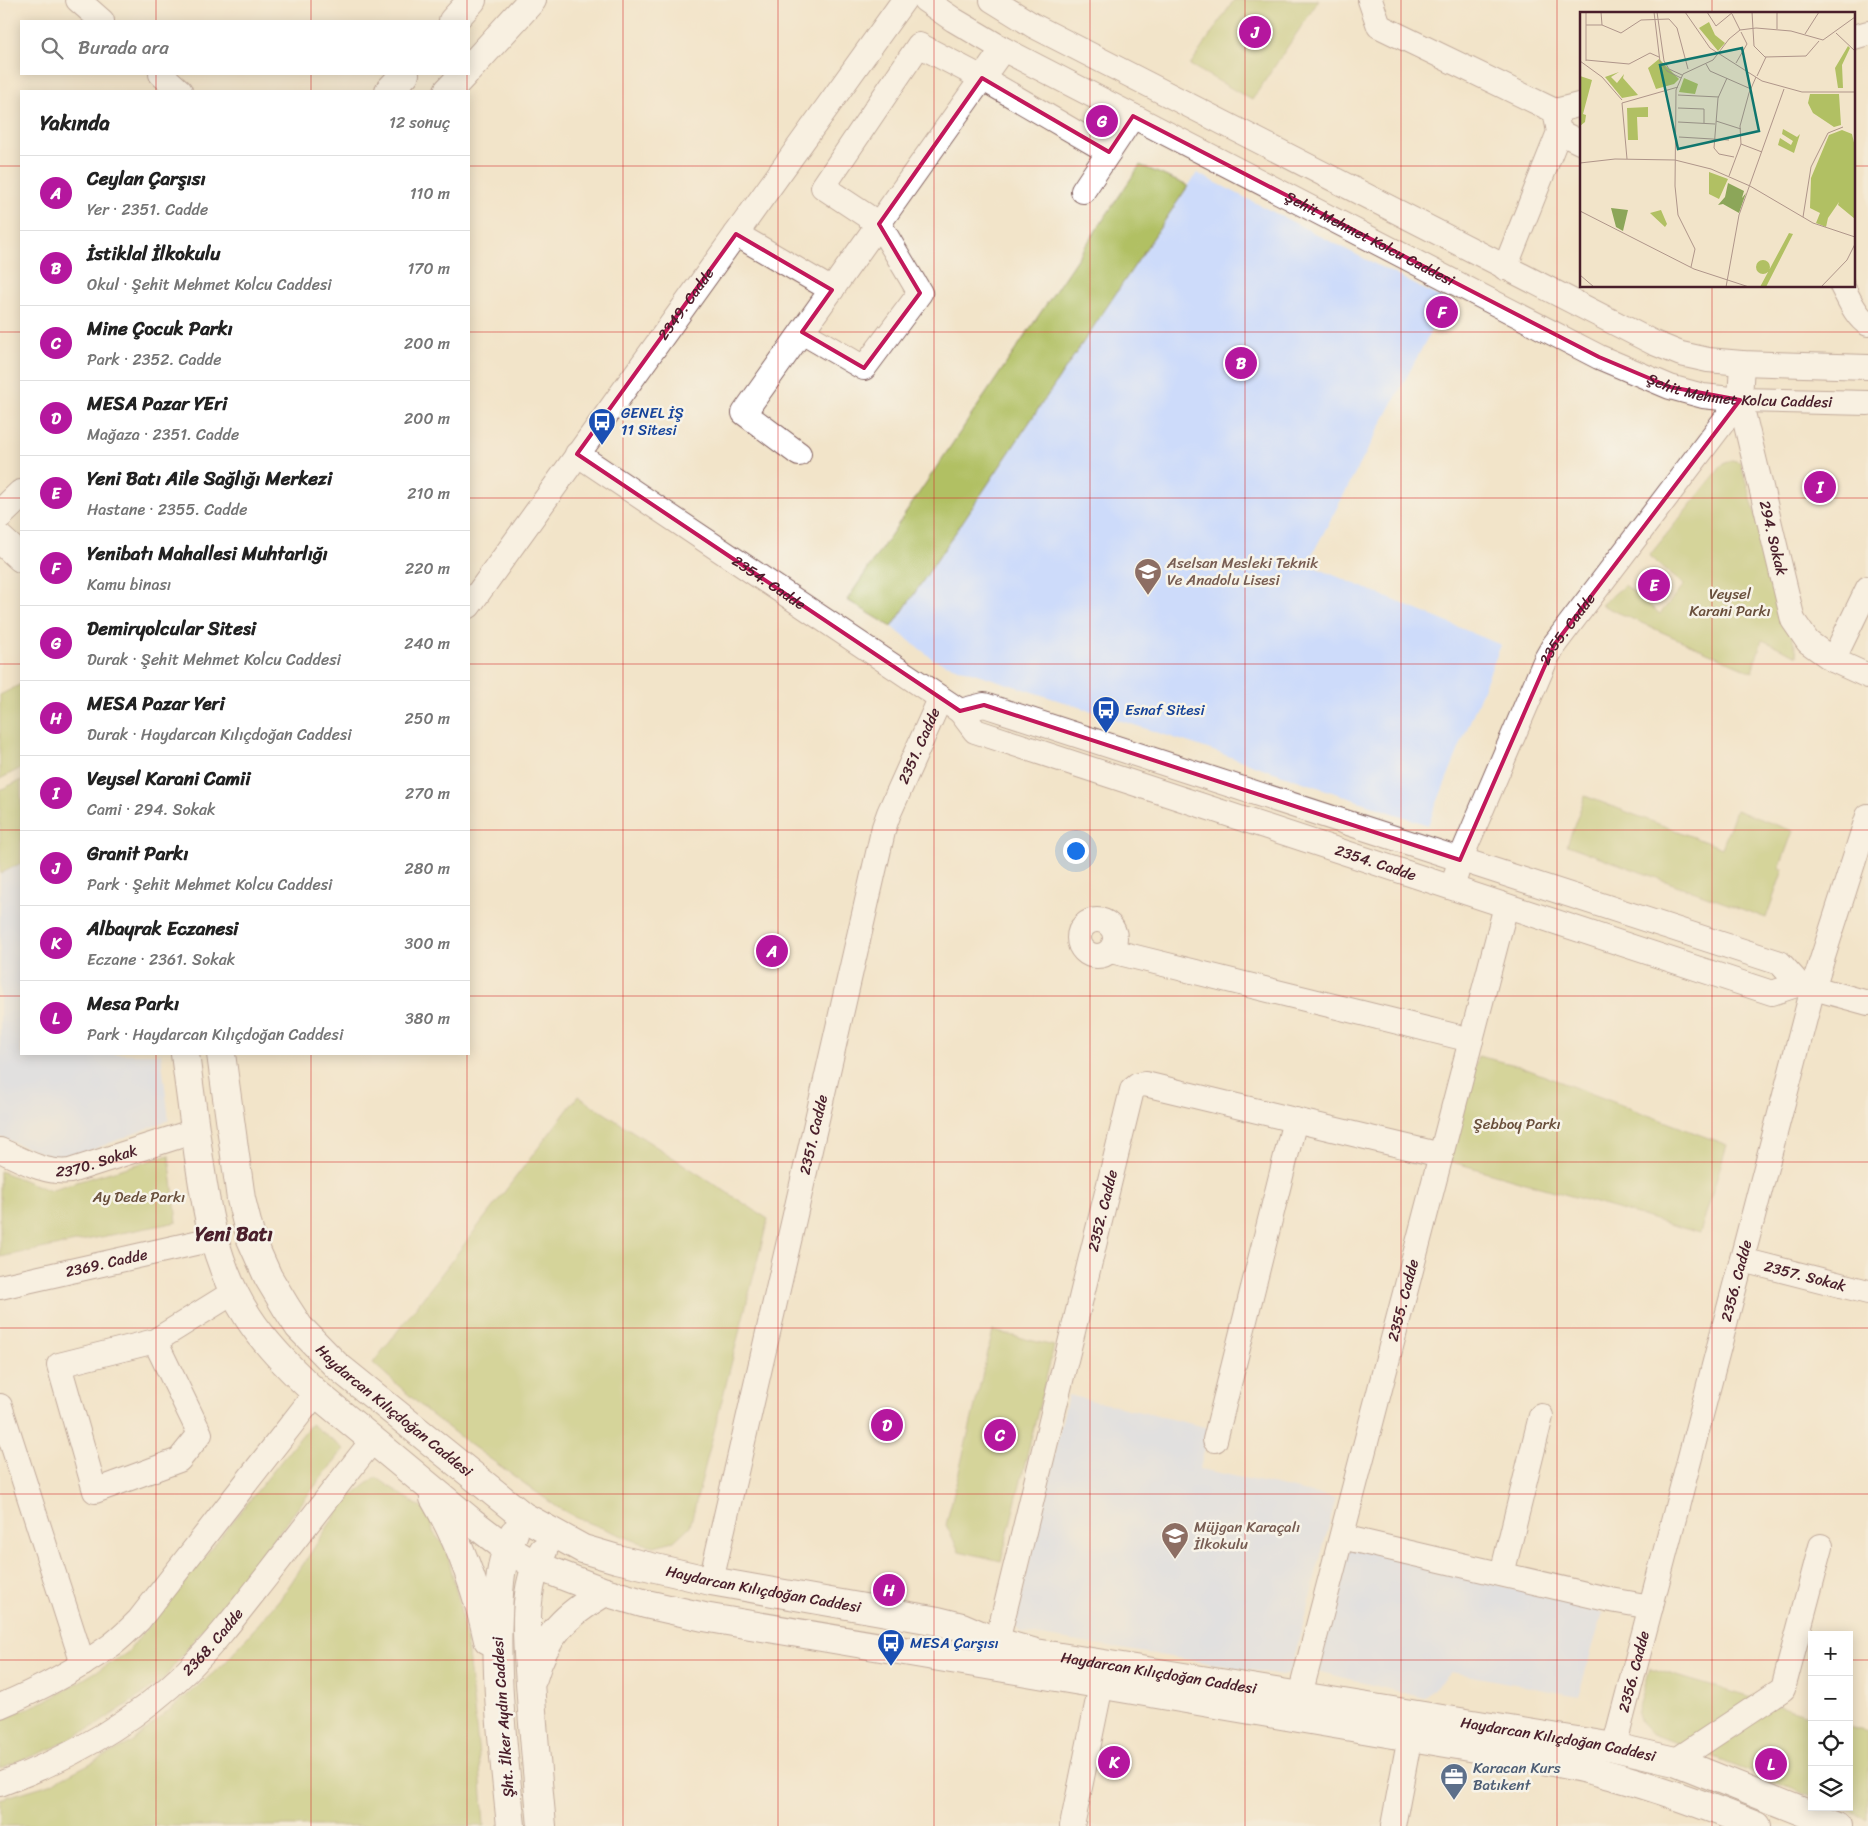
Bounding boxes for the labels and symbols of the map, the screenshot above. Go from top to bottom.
inset map [1580,12,1856,288]
pin: J [1239,13,1271,51]
pin: G [1086,102,1118,140]
street label: Şehit Mehmet Kolcu Caddesi [1280,184,1460,294]
street label: 2349. Cadde [651,262,721,346]
pin: F [1426,293,1458,331]
pin: B [1225,344,1257,382]
street label: Şehit Mehmet Kolcu Caddesi [1643,366,1833,415]
place label: GENEL İŞ 11 Sitesi [621,400,684,443]
bus stop icon: GENEL İŞ 11 Sitesi [587,407,617,446]
pin: I [1804,468,1836,506]
street label: 294. Sokak [1752,498,1795,578]
street label: 2354. Cadde [727,548,811,617]
place label: Aselsan Mesleki Teknik Ve Anadolu Lisesi [1166,550,1319,593]
school or university icon: Aselsan Mesleki Teknik Ve Anadolu Lisesi [1133,557,1163,596]
pin: E [1638,566,1670,604]
park label: Veysel Karani Parkı [1689,581,1771,624]
street label: 2355. Cadde [1532,587,1602,669]
bus stop icon: Esnaf Sitesi [1091,695,1121,734]
place label: Esnaf Sitesi [1125,697,1205,723]
street label: 2351. Cadde [891,703,948,788]
street label: 2354. Cadde [1332,837,1420,888]
your location [1063,838,1089,864]
pin: A [756,932,788,970]
street label: 2351. Cadde [792,1092,835,1177]
park label: Şebboy Parkı [1473,1111,1561,1137]
street label: 2370. Sokak [55,1137,141,1185]
street label: 2352. Cadde [1080,1167,1125,1254]
park label: Ay Dede Parkı [92,1184,185,1210]
district label: Yeni Batı [195,1217,273,1252]
street label: 2356. Cadde [1713,1237,1759,1324]
street label: 2369. Cadde [63,1241,150,1285]
street label: 2357. Sokak [1761,1253,1849,1299]
street label: 2355. Cadde [1380,1256,1426,1344]
street label: Haydarcan Kılıçdoğan Caddesi [309,1338,479,1484]
pin: D [871,1406,903,1444]
pin: C [984,1416,1016,1454]
place label: Müjgan Karaçalı İlkokulu [1193,1514,1300,1557]
school or university icon: Müjgan Karaçalı İlkokulu [1160,1521,1190,1560]
street label: Haydarcan Kılıçdoğan Caddesi [663,1558,864,1620]
pin: H [873,1571,905,1609]
street label: 2368. Cadde [176,1602,250,1682]
bus stop icon: MESA Çarşısı [876,1628,906,1667]
street label: 2356. Cadde [1611,1628,1657,1715]
place label: MESA Çarşısı [910,1630,999,1656]
street label: Şht. İlker Aydın Caddesi [484,1635,522,1798]
street label: Haydarcan Kılıçdoğan Caddesi [1059,1644,1259,1702]
street label: Haydarcan Kılıçdoğan Caddesi [1459,1709,1659,1769]
pin: K [1098,1743,1130,1781]
pin: L [1755,1745,1787,1783]
place label: Karacan Kurs Batıkent [1473,1755,1561,1798]
office icon: Karacan Kurs Batıkent [1439,1762,1469,1801]

